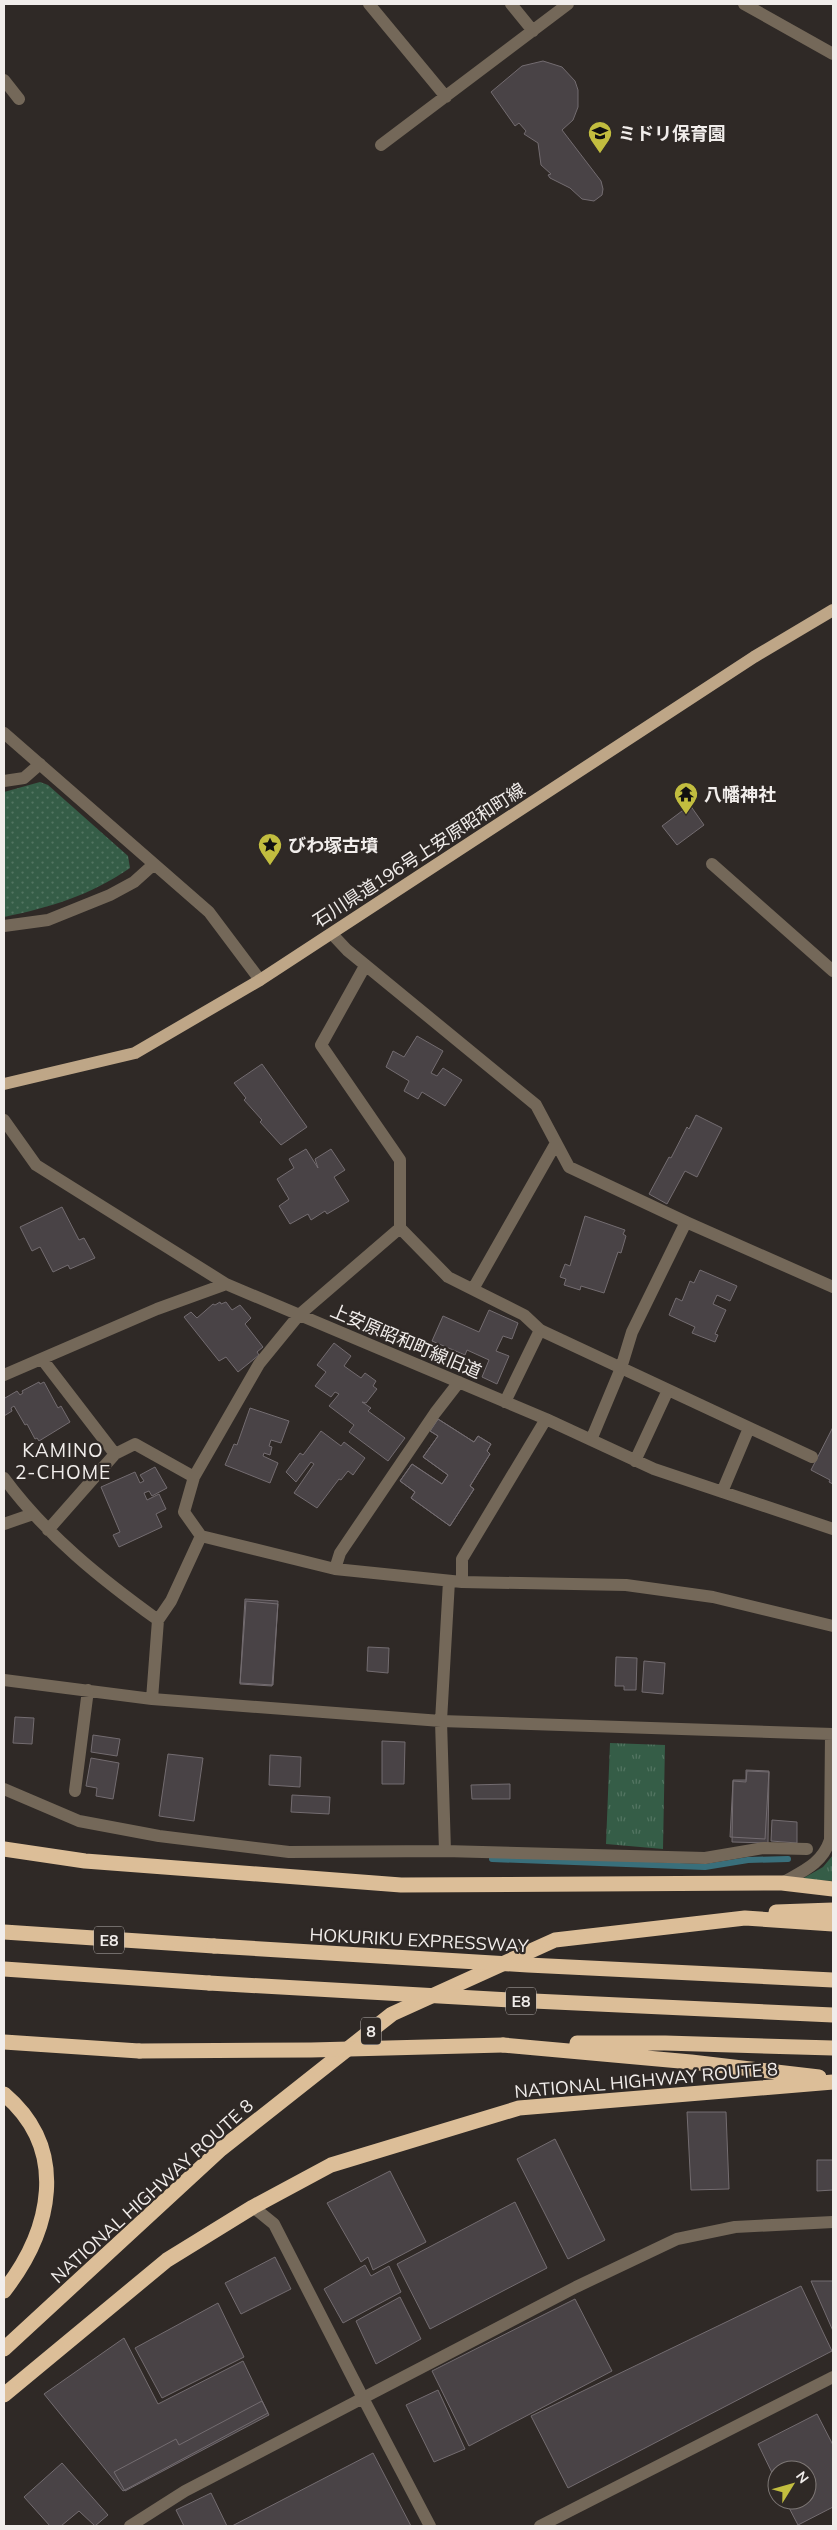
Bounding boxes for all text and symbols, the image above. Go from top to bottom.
school or university icon: ミドリ保育園 [587,120,613,154]
place label: ミドリ保育園 [618,122,726,145]
street label: 石川県道196号上安原昭和町線 [309,778,529,932]
temple icon: 八幡神社 [673,781,699,815]
place label: 八幡神社 [704,783,776,806]
place icon: びわ塚古墳 [257,832,283,866]
place label: びわ塚古墳 [288,834,378,857]
street label: 上安原昭和町線旧道 [327,1299,485,1383]
district label: KAMINO 2-CHOME [15,1438,111,1484]
street label: HOKURIKU EXPRESSWAY [309,1923,530,1957]
road number: E8 [94,1926,124,1954]
road number: E8 [506,1988,536,2014]
road number: 8 [361,2018,381,2044]
street label: NATIONAL HIGHWAY ROUTE 8 [513,2057,779,2103]
street label: NATIONAL HIGHWAY ROUTE 8 [46,2094,258,2288]
north arrow [767,2460,817,2510]
text: N [792,2468,813,2487]

